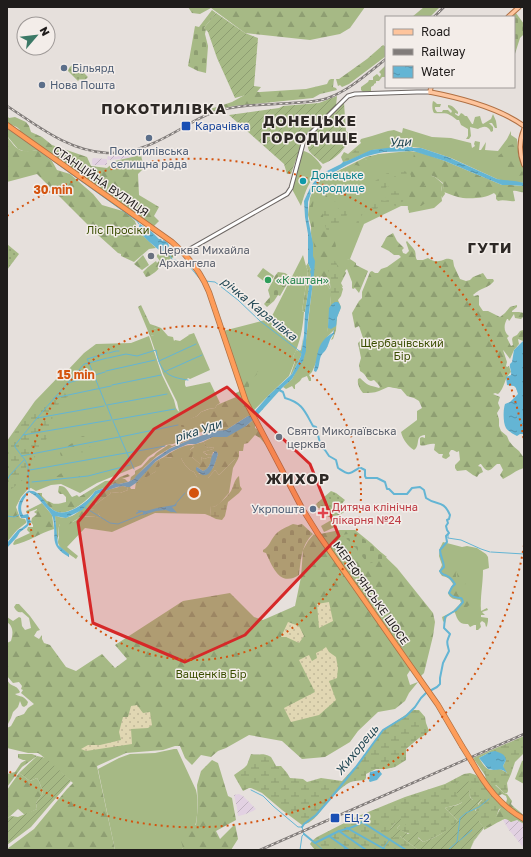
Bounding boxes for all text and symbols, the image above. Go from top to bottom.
north arrow [16,16,56,56]
legend [385,16,515,88]
text: N [38,24,53,38]
text: Road [421,24,450,39]
text: Railway [421,44,466,59]
place label: Більярд [72,61,114,74]
marker: Більярд [59,63,69,73]
text: Water [421,64,455,79]
place label: Нова Пошта [50,78,115,91]
marker: Нова Пошта [37,80,47,90]
district label: ПОКОТИЛІВКА [101,99,227,117]
district label: ДОНЕЦЬКЕ ГОРОДИЩЕ [262,111,358,146]
place label: Карачівка [195,119,249,132]
marker: Карачівка [180,120,192,132]
marker: Покотилівська селищна рада [144,133,154,143]
water label: Уди [389,134,412,149]
street label: СТАНЦІЙНА ВУЛИЦЯ [51,143,152,218]
place label: Покотилівська селищна рада [109,144,189,170]
place label: Донецьке городище [311,168,365,194]
marker: Донецьке городище [298,176,308,186]
text: 30 min [33,182,73,197]
park label: Ліс Просіки [86,223,150,236]
district label: ГУТИ [468,238,512,256]
place label: Церква Михайла Архангела [159,243,250,269]
marker: Церква Михайла Архангела [146,251,156,261]
water label: річка Карачівка [218,273,301,345]
place label: «Каштан» [276,273,329,286]
marker: «Каштан» [263,275,273,285]
park label: Щербачівський Бір [360,336,444,362]
text: 15 min [57,367,95,382]
water label: ріка Уди [172,416,224,445]
place label: Свято Миколаївська церква [287,424,396,450]
marker: Свято Миколаївська церква [274,432,284,442]
district label: ЖИХОР [266,469,330,487]
centre of rings [187,486,201,500]
place label: Дитяча клінічна лікарня №24 [332,500,418,526]
place label: Укрпошта [251,502,305,515]
marker: Укрпошта [308,504,318,514]
marker: Дитяча клінічна лікарня №24 [317,507,329,519]
street label: МЕРЕФ'ЯНСЬКЕ ШОСЕ [331,539,412,647]
park label: Ващенків Бір [175,667,247,680]
water label: Жихорець [332,721,382,778]
place label: ЕЦ-2 [344,811,370,824]
marker: ЕЦ-2 [329,812,341,824]

